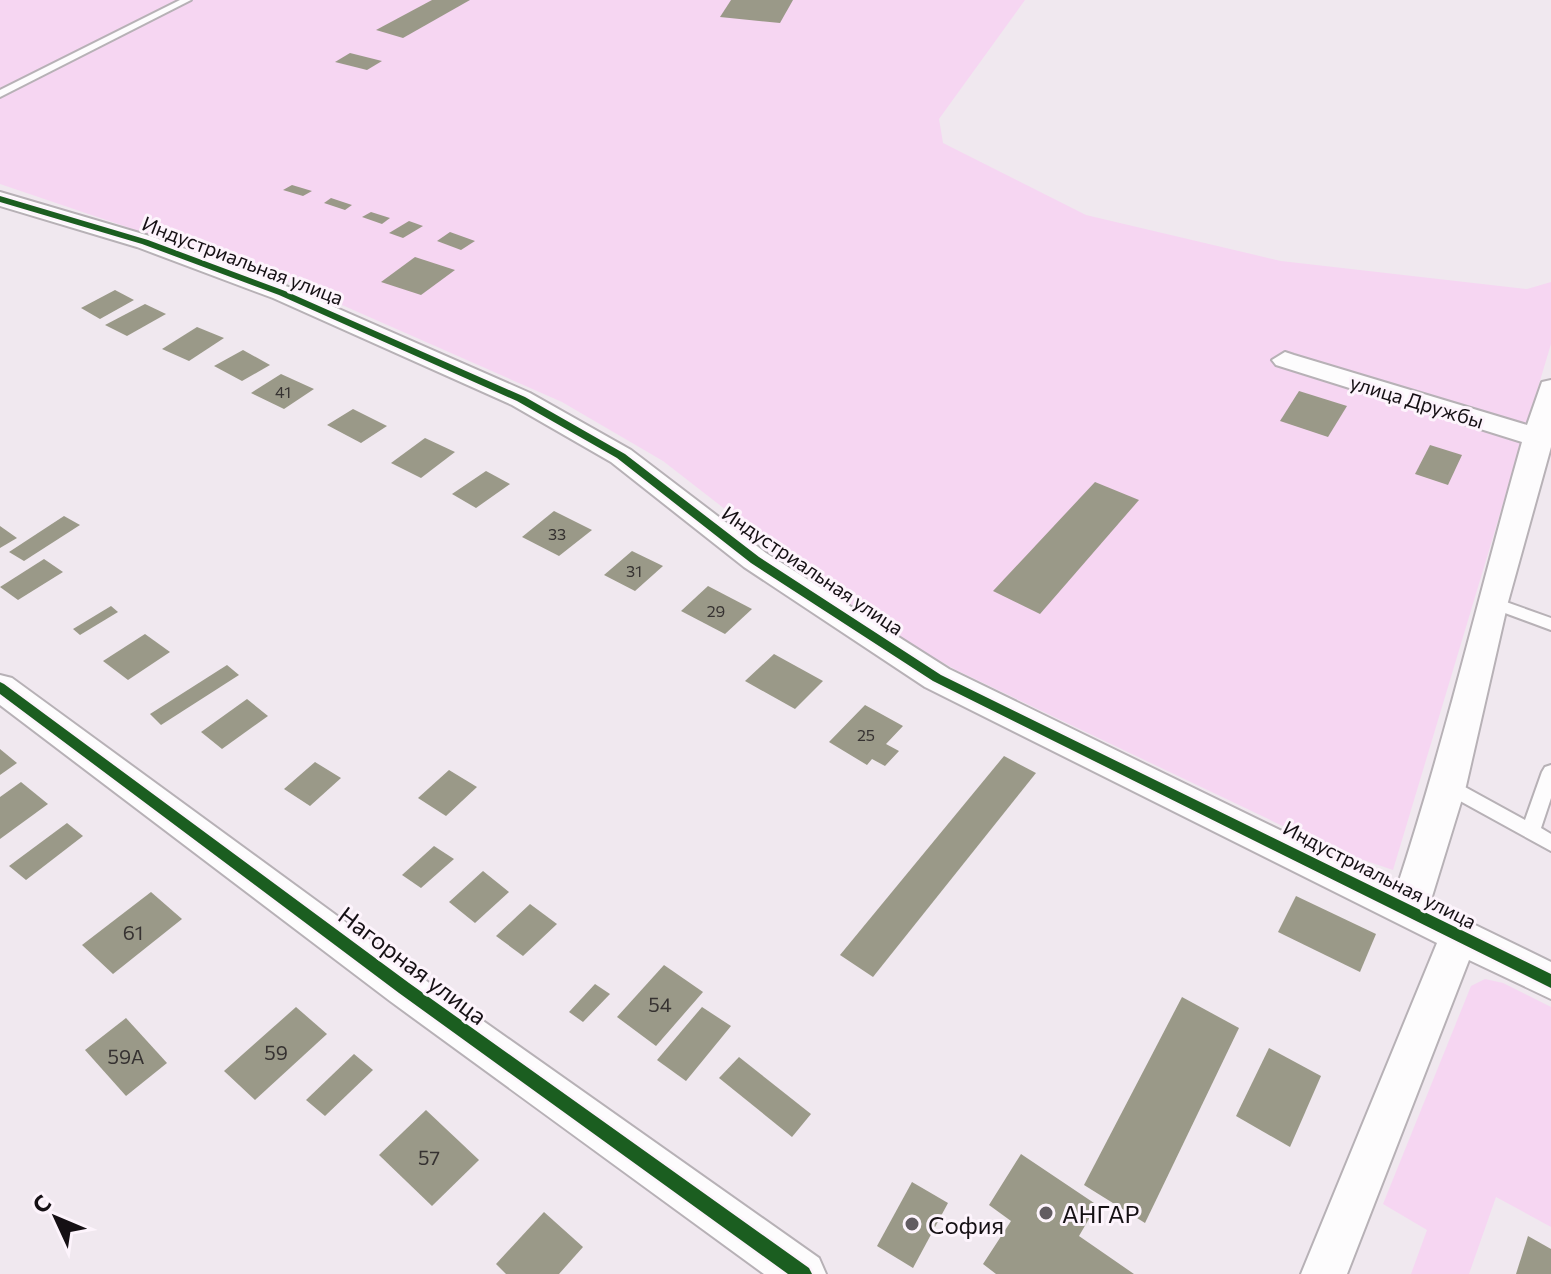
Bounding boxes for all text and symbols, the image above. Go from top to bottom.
street label: Индустриальная улица [139,211,347,309]
street label: улица Дружбы [1347,369,1487,433]
house number: 41 [275,382,291,401]
street label: Индустриальная улица [718,500,908,640]
house number: 33 [548,524,566,543]
house number: 31 [626,561,642,580]
house number: 29 [707,601,725,620]
house number: 25 [857,725,875,744]
street label: Индустриальная улица [1279,815,1481,933]
street label: Нагорная улица [333,900,493,1030]
house number: 61 [123,920,143,944]
house number: 54 [648,992,672,1016]
house number: 59 [264,1040,288,1064]
house number: 59А [108,1044,145,1068]
house number: 57 [418,1145,440,1169]
north arrow [16,1178,96,1258]
text: С [26,1189,56,1219]
place label: АНГАР [1062,1199,1140,1228]
marker: АНГАР [1037,1204,1055,1222]
place label: София [928,1210,1004,1239]
marker: София [903,1215,921,1233]

